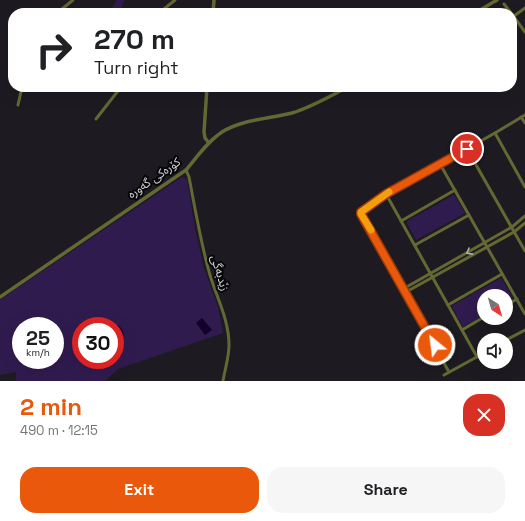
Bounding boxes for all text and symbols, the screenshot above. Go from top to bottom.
text: 270 m [94,21,175,57]
icon: right [28,24,80,76]
text: Turn right [94,56,178,79]
pin [450,132,484,166]
icon: arrive [456,138,478,160]
street label: کۆرەکی گەورە [124,153,185,202]
one-way arrow [465,247,473,254]
street label: زێدبەگی [207,253,233,293]
north arrow [477,289,513,325]
map controls [477,289,513,369]
speed limit sign: 30 [72,317,124,369]
position arrow [414,324,456,366]
text: 25 [26,325,50,351]
button: sound [477,333,513,369]
text: km/h [26,346,50,359]
text: 2 min [20,391,82,422]
button: close [463,394,505,436]
text: 490 m · 12:15 [20,422,98,439]
button: Exit [20,467,259,513]
button: Share [267,467,505,513]

